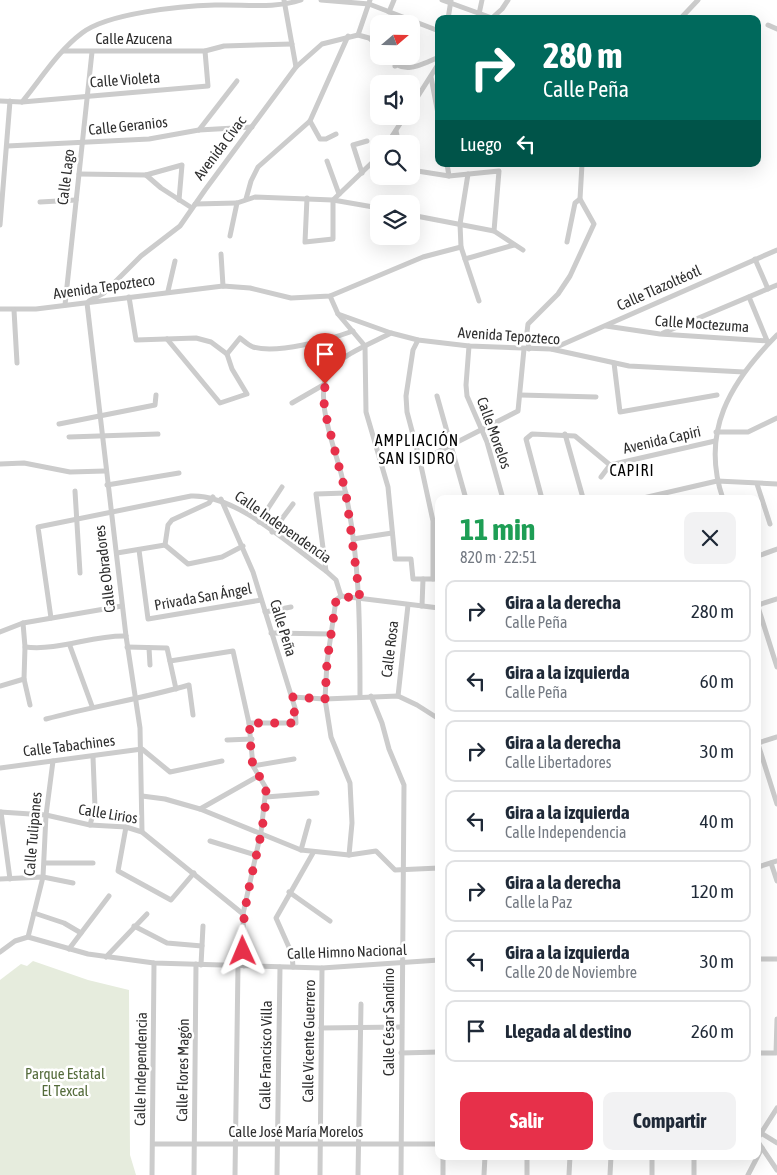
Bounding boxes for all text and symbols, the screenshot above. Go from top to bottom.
north arrow [370,15,420,65]
map controls [370,15,420,245]
street label: Calle Azucena [96,30,173,47]
icon: right [460,35,525,100]
text: 280 m [543,35,622,75]
street label: Calle Violeta [89,69,161,90]
button: sound [370,75,420,125]
text: Calle Peña [543,76,629,102]
street label: Avenida Civac [190,112,249,183]
street label: Calle Geranios [88,113,168,138]
icon: left [512,130,540,158]
text: Luego [460,133,502,155]
button: search [370,135,420,185]
street label: Calle Lago [54,148,77,206]
button: layers [370,195,420,245]
street label: Calle Tlazoltéotl [614,261,703,314]
street label: Avenida Tepozteco [52,271,156,302]
street label: Calle Moctezuma [654,312,750,335]
street label: Avenida Tepozteco [457,323,561,348]
pin [304,333,346,384]
icon: arrive [311,340,339,368]
street label: Calle Morelos [474,395,515,471]
street label: Avenida Capiri [621,422,702,457]
district label: AMPLIACIÓN SAN ISIDRO [375,431,459,467]
district label: CAPIRI [609,461,655,479]
street label: Calle Independencia [232,487,335,566]
text: 11 min [460,512,535,546]
button: close [684,512,736,564]
street label: Calle Obradores [91,524,118,614]
text: 820 m · 22:51 [460,548,537,566]
street label: Privada San Ángel [153,580,253,613]
text: Gira a la derecha [505,591,621,613]
street label: Calle Peña [267,597,300,658]
icon: right [462,597,490,625]
text: 280 m [691,600,734,622]
text: Calle Peña [505,613,568,631]
street label: Calle Rosa [378,619,401,678]
text: Gira a la izquierda [505,661,630,683]
icon: left [462,667,490,695]
text: 60 m [700,670,734,692]
text: Calle Peña [505,683,568,701]
street label: Calle Tabachines [22,731,116,760]
text: Gira a la derecha [505,731,621,753]
icon: right [462,737,490,765]
text: 30 m [700,740,734,762]
text: Calle Libertadores [505,753,611,771]
street label: Calle Tulipanes [20,791,45,877]
street label: Calle Lirios [77,800,139,827]
text: Gira a la izquierda [505,801,630,823]
icon: left [462,807,490,835]
text: 40 m [700,810,734,832]
text: Calle Independencia [505,823,626,841]
text: Gira a la derecha [505,871,621,893]
icon: right [462,877,490,905]
text: 120 m [691,880,734,902]
text: Calle la Paz [505,893,572,911]
position arrow [216,924,268,976]
street label: Calle Himno Nacional [287,941,407,962]
text: Gira a la izquierda [505,941,630,963]
icon: left [462,947,490,975]
text: 30 m [700,950,734,972]
text: Calle 20 de Noviembre [505,963,637,981]
street label: Calle César Sandino [380,968,397,1076]
street label: Calle Vicente Guerrero [299,979,318,1103]
street label: Calle Francisco Villa [256,1000,275,1110]
street label: Calle Independencia [131,1012,150,1126]
icon: arrive [462,1017,490,1045]
street label: Calle Flores Magón [173,1018,192,1122]
text: Llegada al destino [505,1020,632,1042]
text: 260 m [691,1020,734,1042]
park label: Parque Estatal El Texcal [25,1065,105,1099]
button: Salir [460,1092,593,1150]
button: Compartir [603,1092,736,1150]
street label: Calle José María Morelos [229,1123,363,1140]

